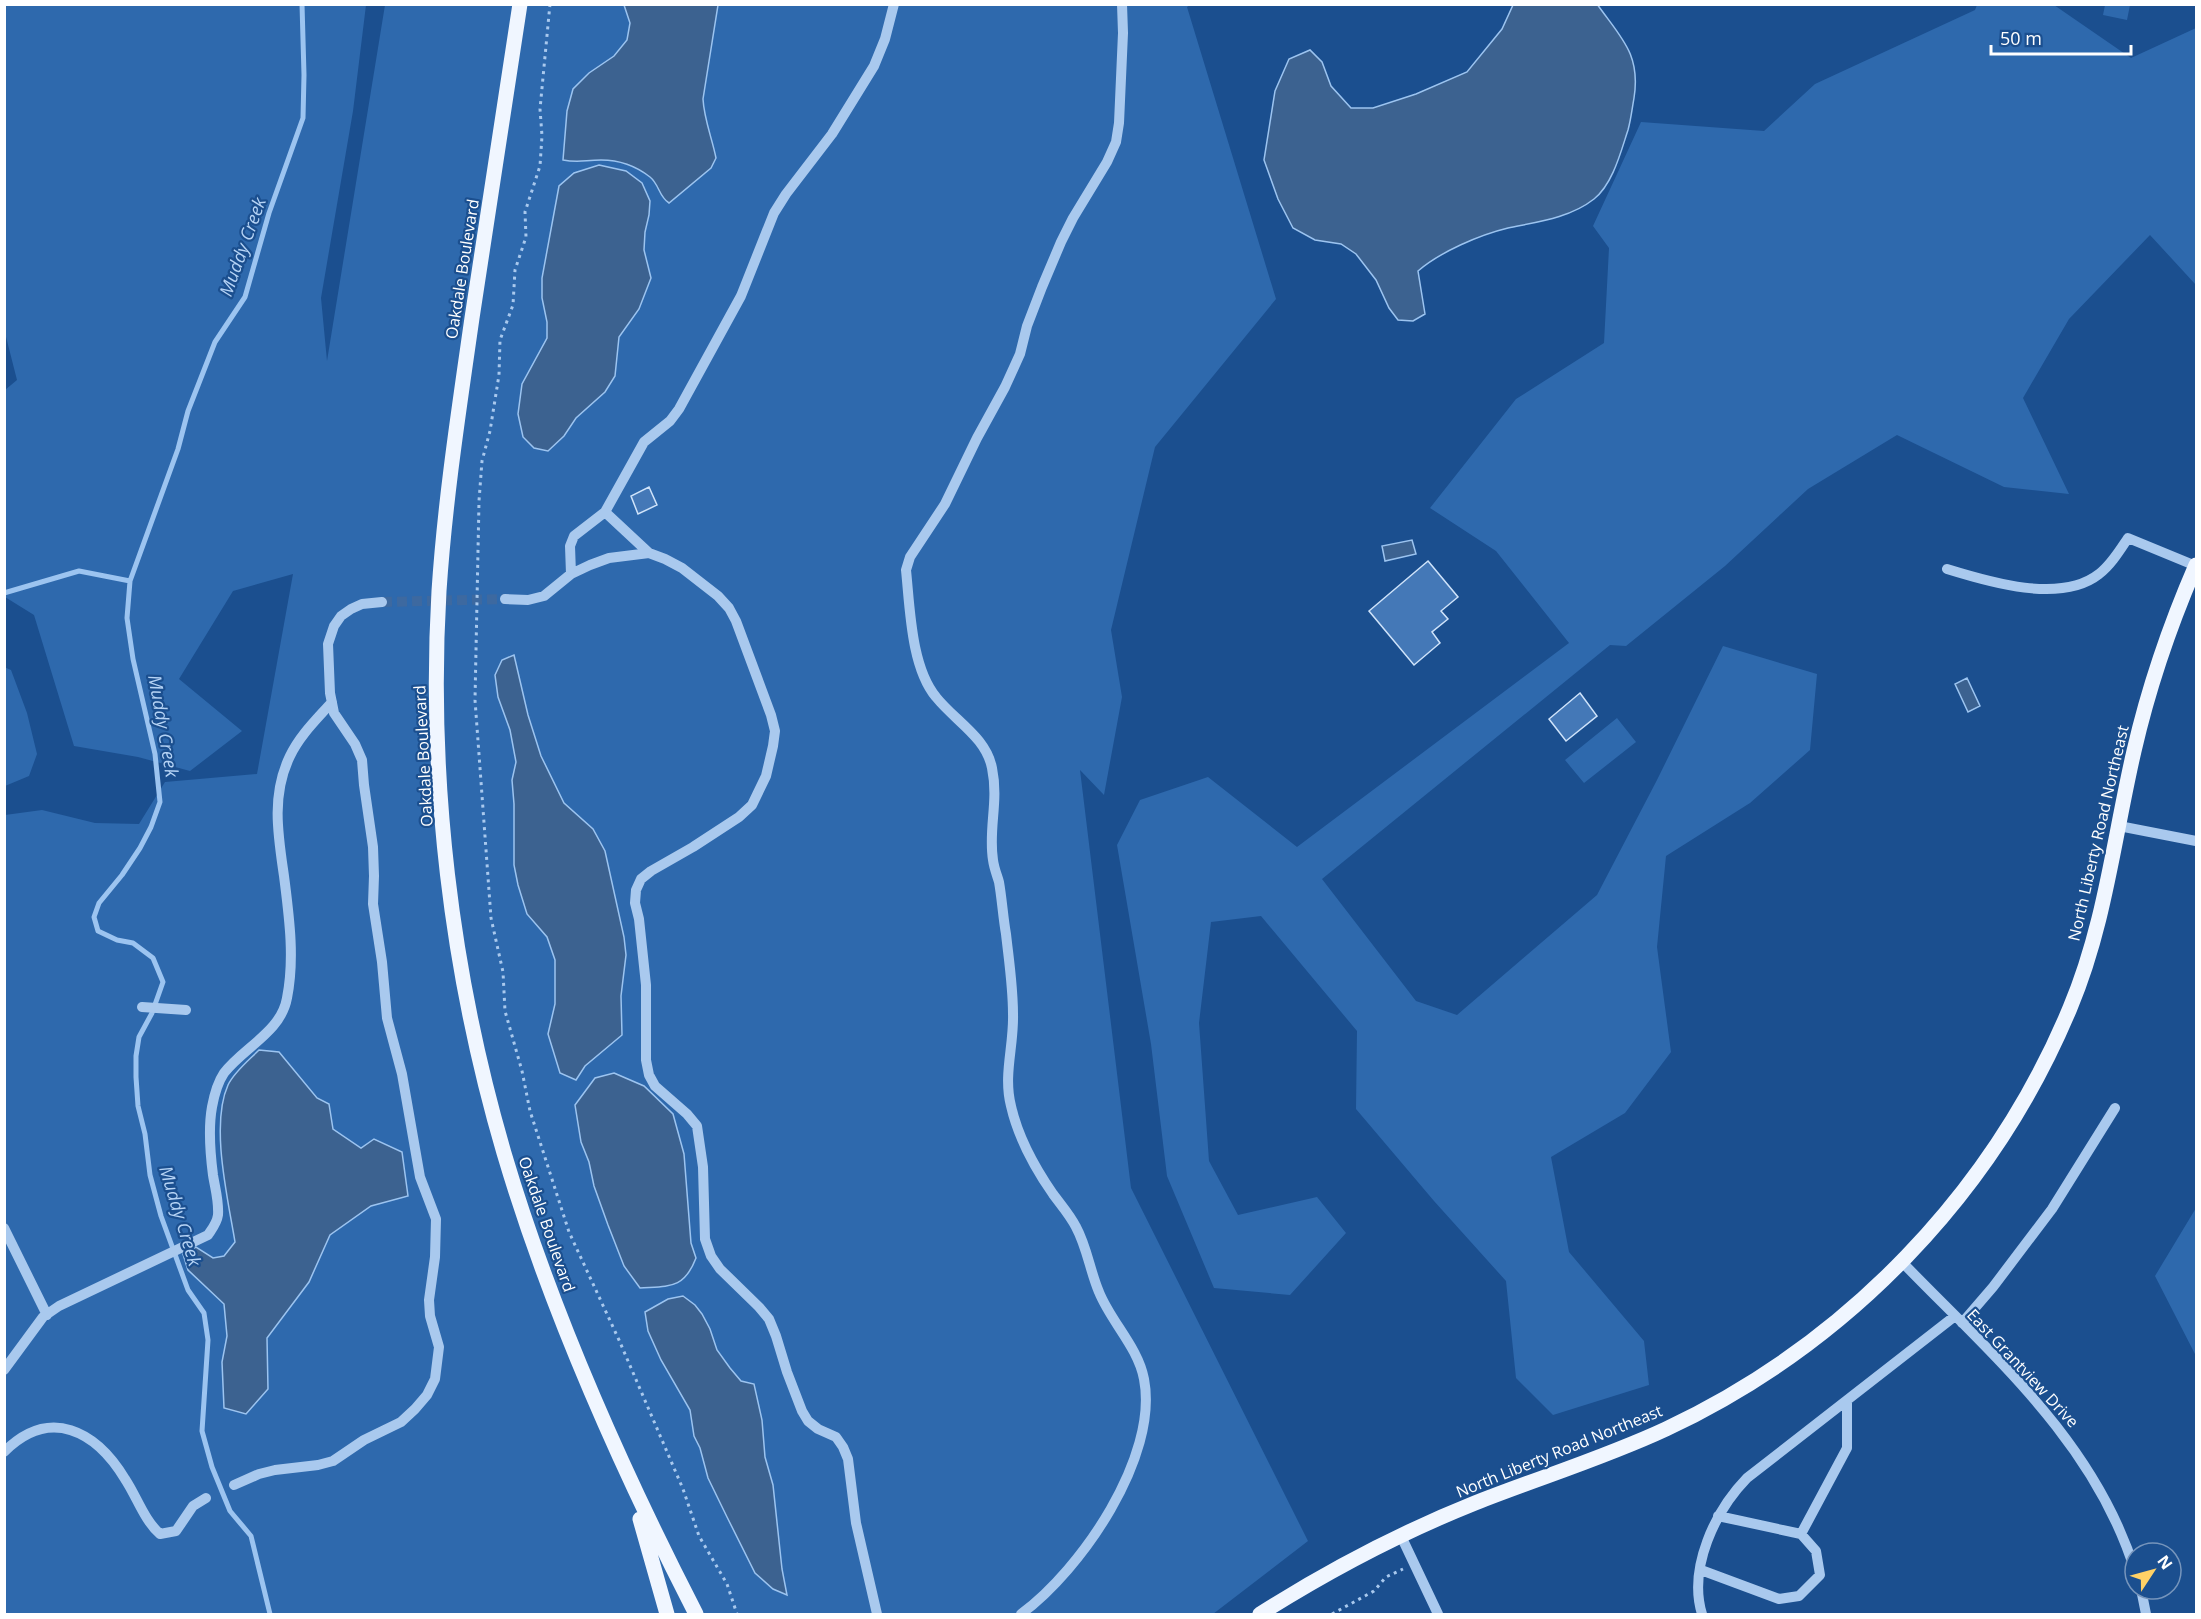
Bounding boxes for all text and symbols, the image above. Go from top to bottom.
scale bar [1991,18,2130,56]
text: 50 m [2000,26,2042,50]
water label: Muddy Creek [213,193,271,299]
street label: Oakdale Boulevard [440,197,484,341]
water label: Muddy Creek [143,673,185,780]
street label: Oakdale Boulevard [408,685,438,827]
street label: North Liberty Road Northeast [2062,723,2134,943]
street label: Oakdale Boulevard [514,1153,580,1295]
water label: Muddy Creek [154,1163,208,1270]
street label: East Grantview Drive [1962,1304,2084,1432]
street label: North Liberty Road Northeast [1453,1399,1666,1503]
north arrow [2123,1541,2183,1601]
text: N [2152,1550,2178,1574]

